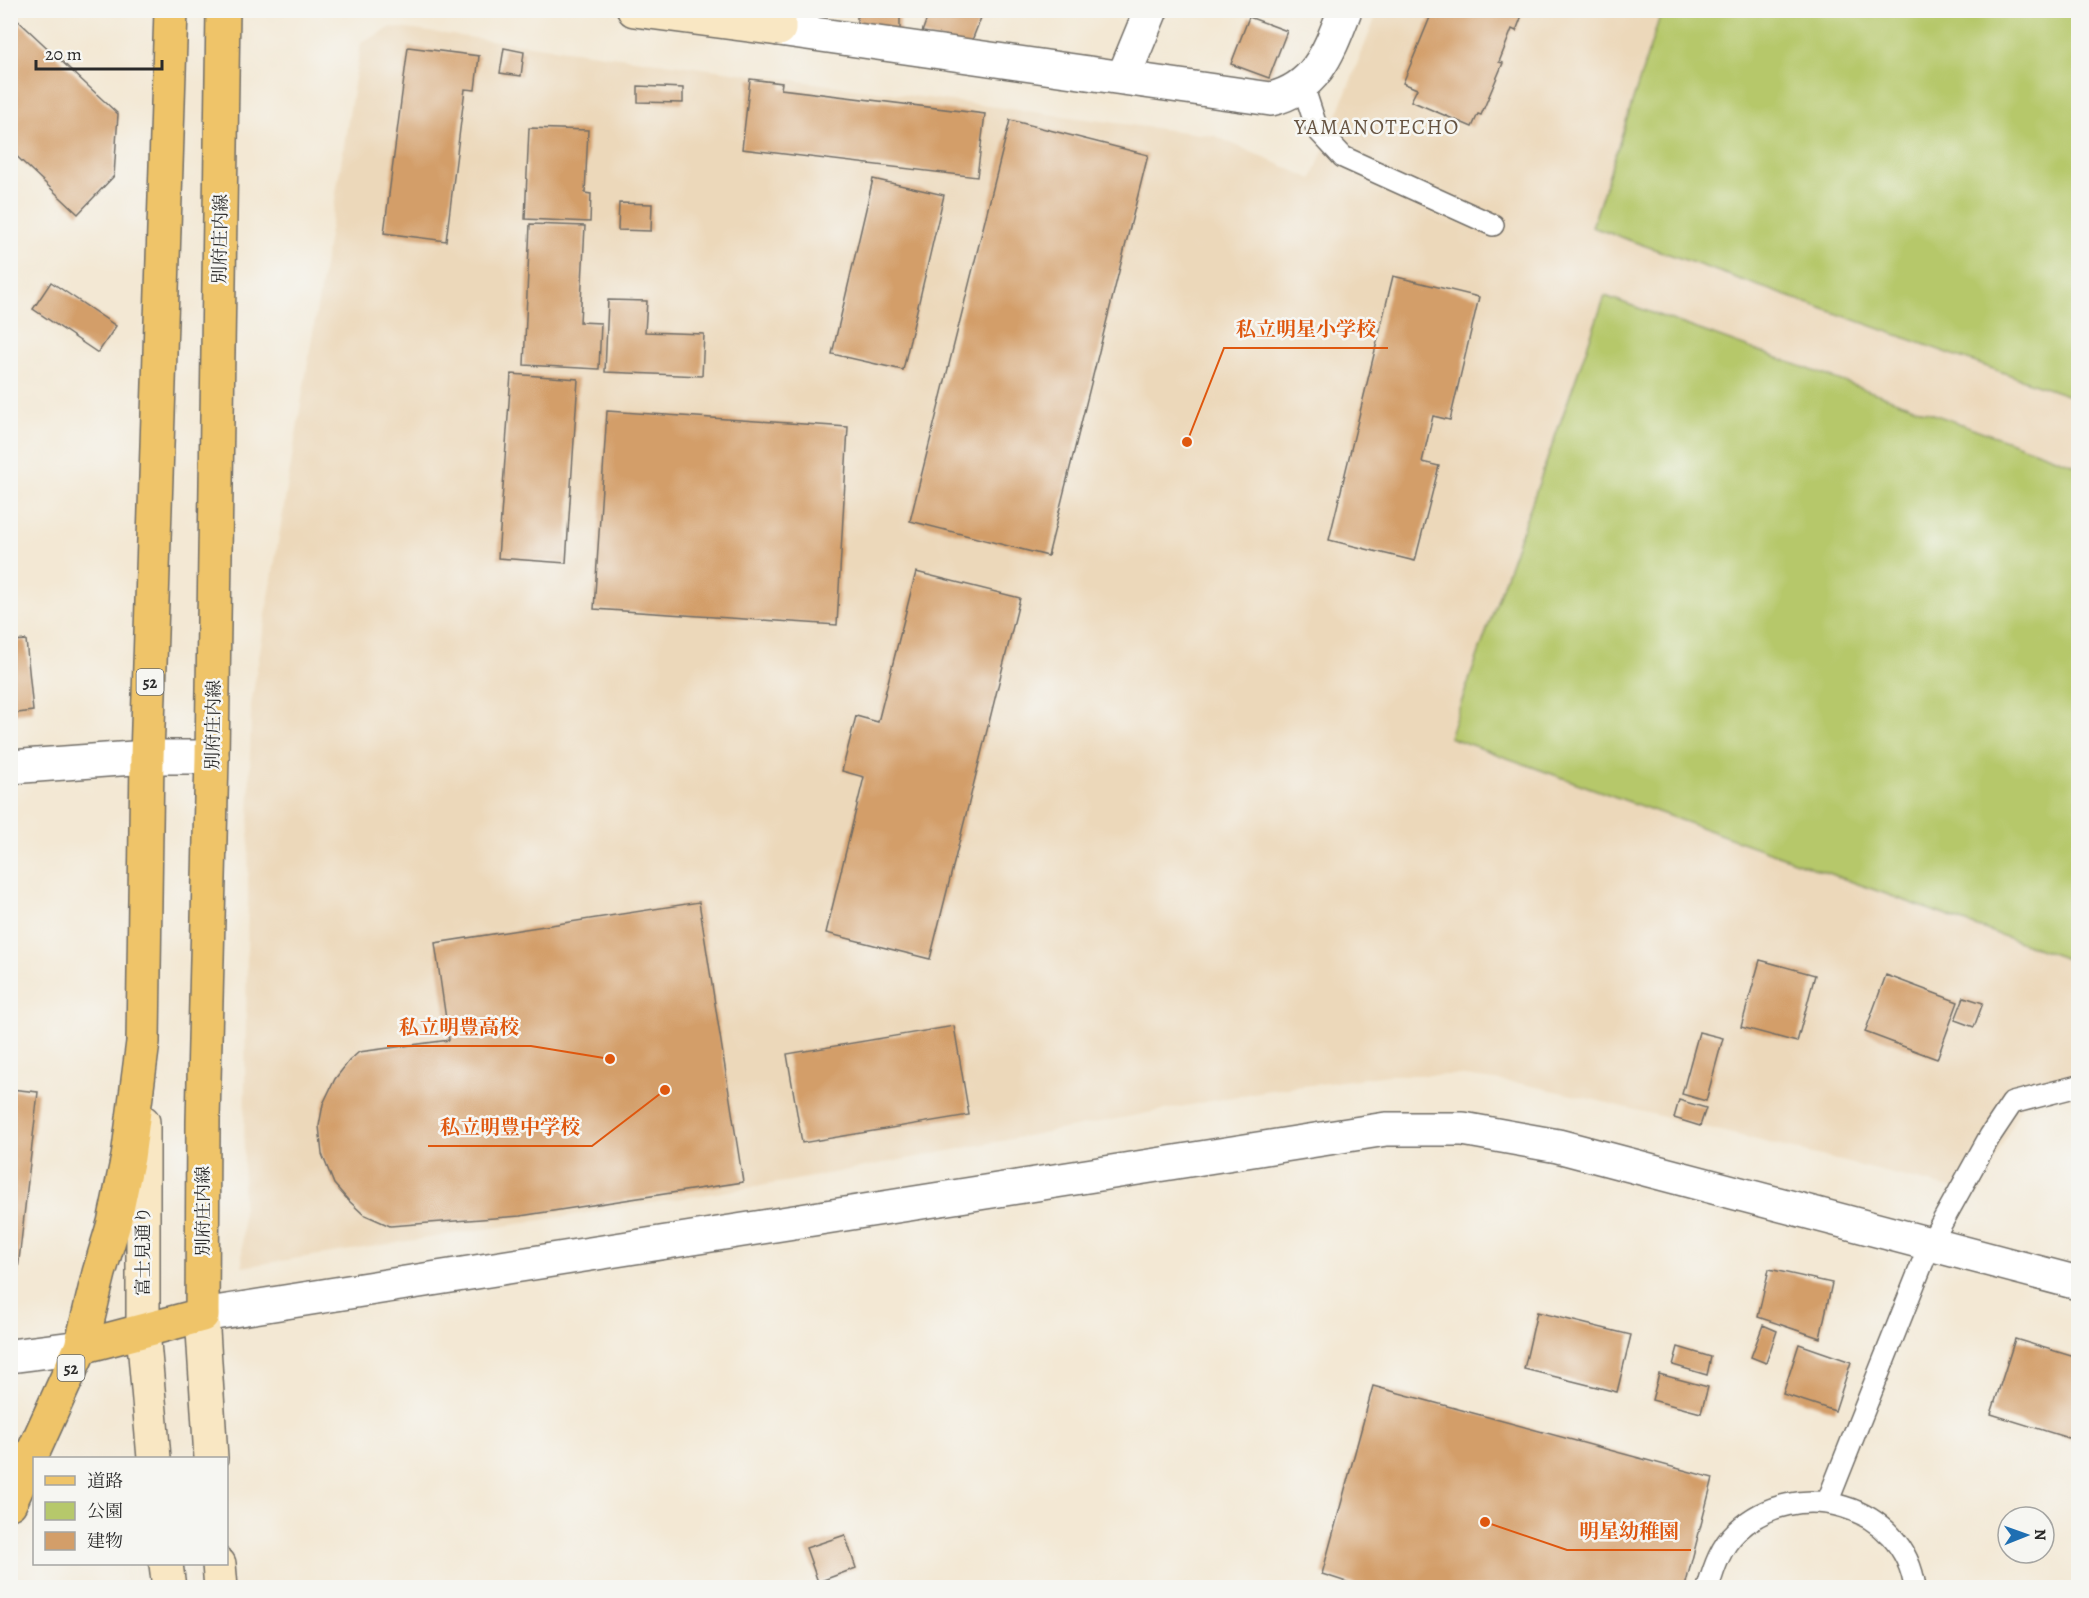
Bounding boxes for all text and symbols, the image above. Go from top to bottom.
scale bar [36,33,162,71]
text: 20 m [45,42,82,66]
district label: YAMANOTECHO [1293,113,1460,141]
street label: 別府庄内線 [207,194,233,284]
callout: 私立明星小学校 [1224,310,1388,348]
text: 私立明星小学校 [1236,316,1376,343]
road number: 52 [136,669,164,695]
street label: 別府庄内線 [200,680,226,770]
callout: 私立明豊高校 [387,1008,531,1046]
text: 私立明豊高校 [399,1014,519,1041]
callout: 私立明豊中学校 [428,1108,592,1146]
text: 私立明豊中学校 [440,1114,580,1141]
street label: 別府庄内線 [191,1166,215,1256]
street label: 富士見通り [131,1206,155,1296]
road number: 52 [58,1355,84,1381]
legend [33,1457,228,1565]
text: 道路 [87,1469,123,1493]
text: 公園 [87,1499,123,1523]
north arrow [1996,1505,2056,1565]
callout: 明星幼稚園 [1567,1512,1691,1550]
text: 明星幼稚園 [1579,1518,1679,1545]
text: 建物 [87,1529,123,1553]
text: N [2029,1529,2051,1541]

